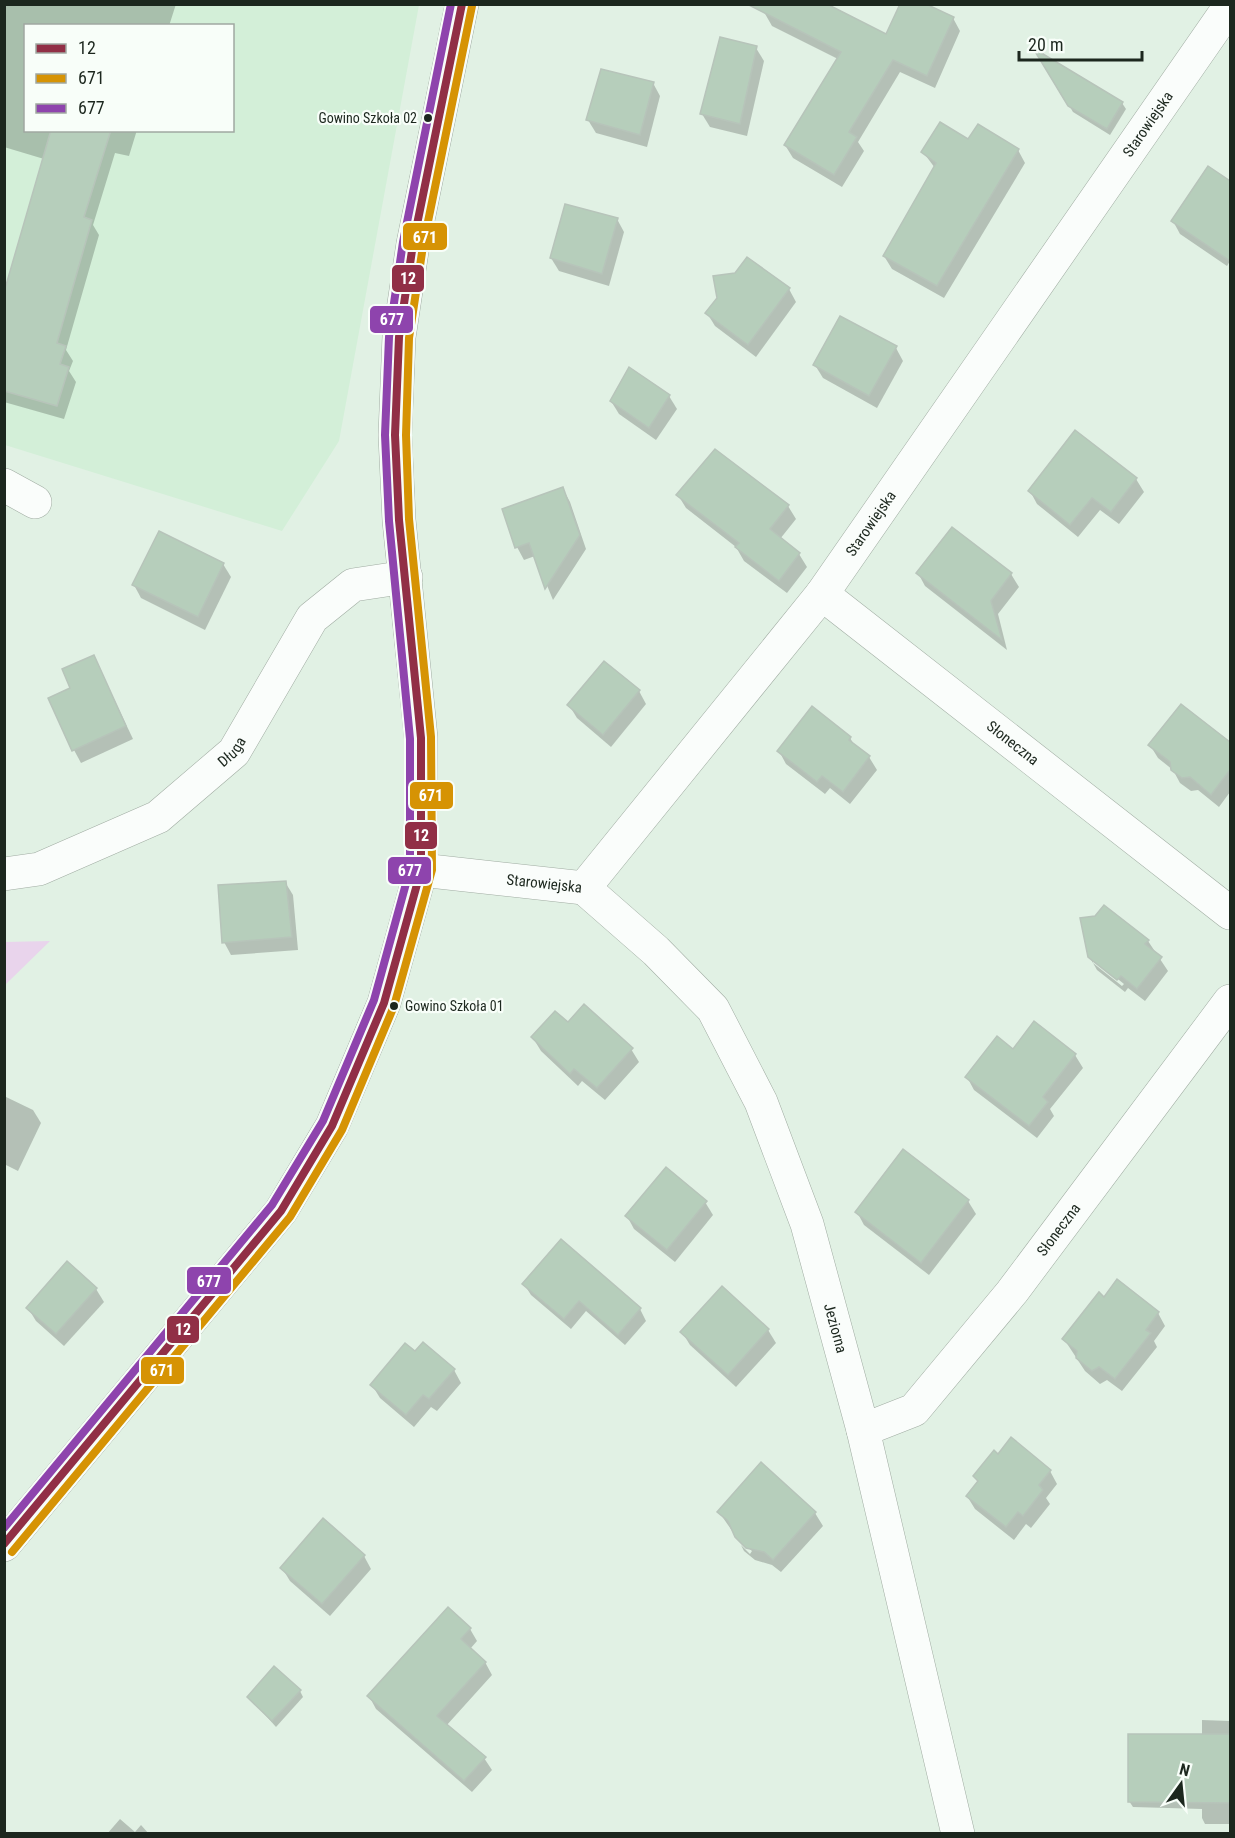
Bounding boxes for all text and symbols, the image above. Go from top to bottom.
legend [24,24,234,132]
scale bar [1019,24,1142,62]
text: 20 m [1028,34,1063,55]
text: 12 [78,37,96,58]
text: 671 [78,67,105,88]
street label: Starowiejska [1119,88,1177,161]
text: 677 [78,97,105,118]
place label: Gowino Szkoła 02 [318,110,417,126]
marker: Gowino Szkoła 02 [422,112,434,124]
line badge: 671 [402,222,448,251]
text: 671 [413,228,437,247]
line badge: 12 [391,264,425,293]
text: 12 [400,269,416,288]
line badge: 677 [369,305,414,334]
text: 677 [380,310,404,329]
street label: Starowiejska [842,487,900,560]
street label: Słoneczna [983,717,1042,769]
street label: Długa [214,734,250,771]
line badge: 671 [409,781,454,810]
text: 671 [419,786,443,805]
line badge: 12 [404,821,438,850]
text: 12 [413,826,429,845]
line badge: 677 [387,856,432,885]
text: 677 [398,861,422,880]
street label: Starowiejska [506,871,583,897]
place label: Gowino Szkoła 01 [405,998,504,1014]
marker: Gowino Szkoła 01 [388,1000,400,1012]
street label: Słoneczna [1033,1200,1084,1260]
line badge: 677 [186,1266,232,1295]
text: 677 [197,1272,221,1291]
street label: Jeziorna [820,1301,851,1355]
line badge: 12 [166,1315,200,1344]
text: 12 [175,1320,191,1339]
line badge: 671 [140,1356,185,1385]
text: 671 [150,1361,174,1380]
north arrow [1151,1754,1211,1814]
text: N [1178,1760,1192,1780]

